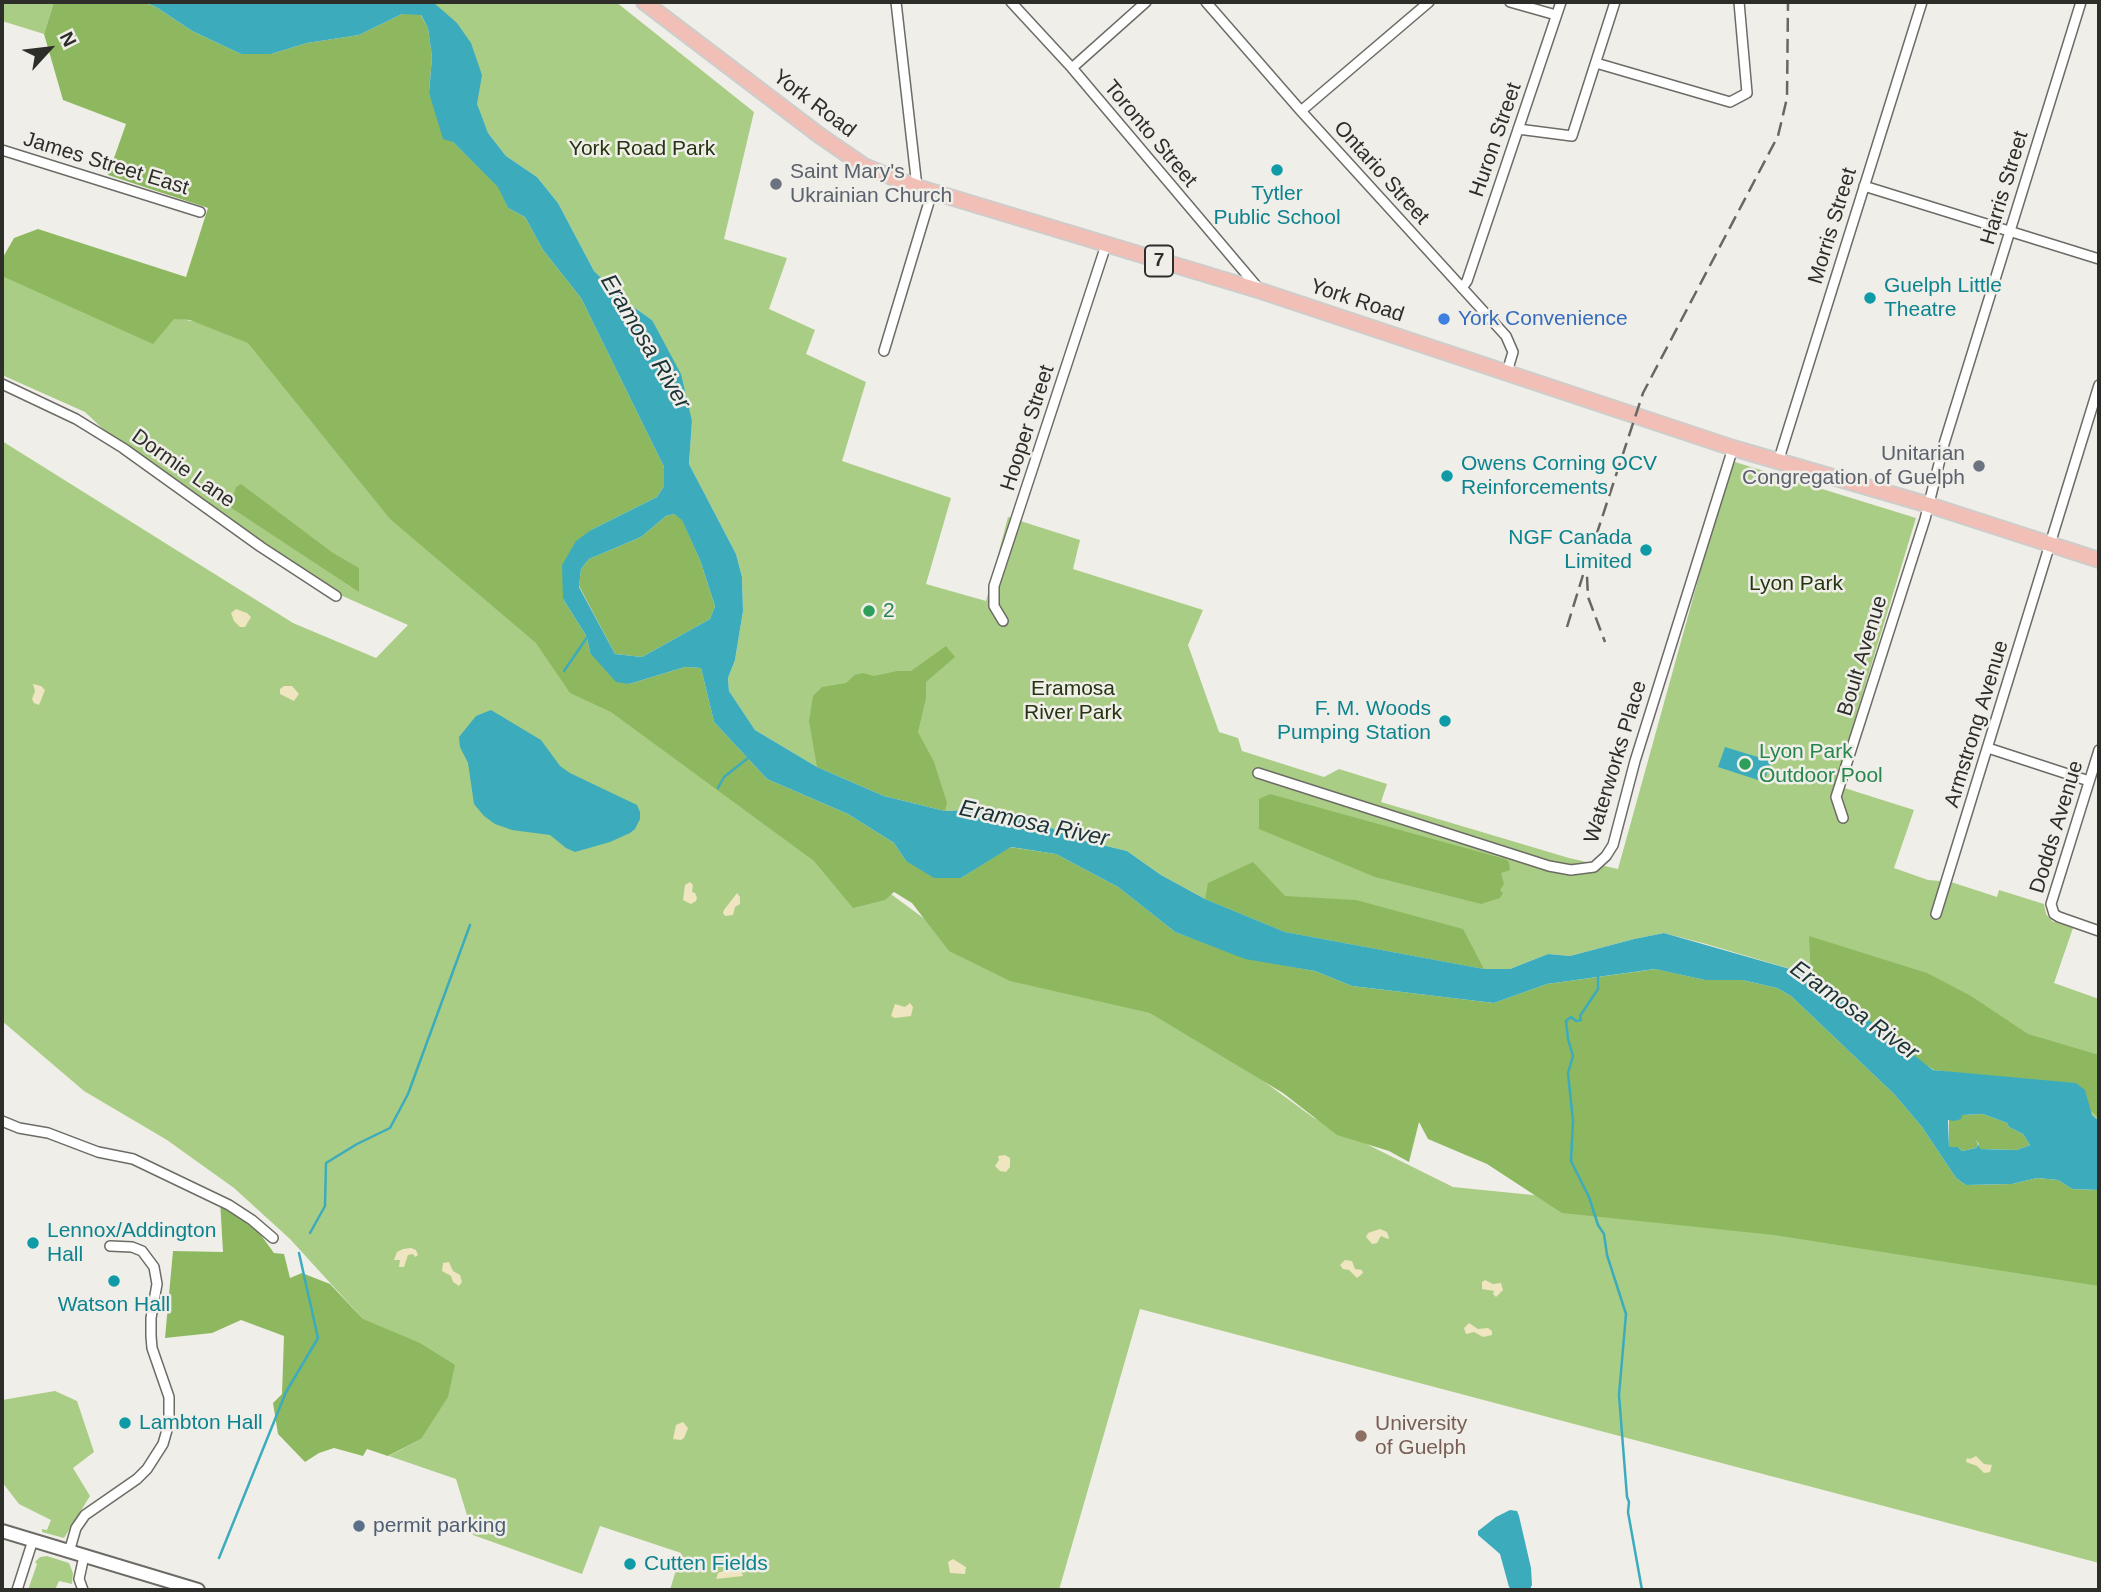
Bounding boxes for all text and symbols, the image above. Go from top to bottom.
north arrow [14,14,84,84]
text: N [56,28,81,50]
street label: York Road [768,65,860,143]
street label: Toronto Street [1098,75,1202,193]
street label: Huron Street [1465,80,1527,200]
street label: Ontario Street [1328,116,1434,230]
street label: James Street East [20,127,192,201]
street label: Harris Street [1976,128,2034,248]
park label: York Road Park [569,136,715,162]
place label: Saint Mary's Ukrainian Church [790,159,952,209]
marker: Tytler Public School [1269,162,1285,178]
street label: Morris Street [1803,165,1863,287]
marker: Saint Mary's Ukrainian Church [768,176,784,192]
place label: Tytler Public School [1213,181,1341,231]
road number: 7 [1145,246,1173,276]
water label: Eramosa River [594,270,696,414]
place label: Guelph Little Theatre [1884,273,2002,323]
street label: York Road [1307,274,1407,328]
marker: Guelph Little Theatre [1862,290,1878,306]
place label: York Convenience [1458,306,1628,332]
marker: York Convenience [1436,311,1452,327]
street label: Hooper Street [996,362,1060,494]
street label: Dormie Lane [127,424,239,514]
place label: Unitarian Congregation of Guelph [1742,441,1965,491]
place label: Owens Corning OCV Reinforcements [1461,451,1657,501]
marker: Unitarian Congregation of Guelph [1971,458,1987,474]
marker: Owens Corning OCV Reinforcements [1439,468,1455,484]
place label: NGF Canada Limited [1508,525,1632,575]
marker: NGF Canada Limited [1638,542,1654,558]
park label: Lyon Park [1749,571,1843,597]
street label: Boult Avenue [1833,593,1893,719]
place label: 2 [883,598,895,624]
marker: 2 [861,603,877,619]
street label: Armstrong Avenue [1940,637,2014,811]
park label: Eramosa River Park [1024,676,1122,726]
street label: Waterworks Place [1579,678,1653,846]
place label: F. M. Woods Pumping Station [1277,696,1431,746]
marker: F. M. Woods Pumping Station [1437,713,1453,729]
place label: Lyon Park Outdoor Pool [1759,739,1883,789]
marker: Lyon Park Outdoor Pool [1737,756,1753,772]
street label: Dodds Avenue [2025,758,2089,896]
water label: Eramosa River [957,795,1111,853]
water label: Eramosa River [1784,955,1924,1067]
place label: Lennox/Addington Hall [47,1218,216,1268]
marker: Lennox/Addington Hall [25,1235,41,1251]
marker: Watson Hall [106,1273,122,1289]
place label: Watson Hall [58,1292,170,1318]
place label: Lambton Hall [139,1410,263,1436]
place label: University of Guelph [1375,1411,1467,1461]
marker: Lambton Hall [117,1415,133,1431]
marker: University of Guelph [1353,1428,1369,1444]
place label: permit parking [373,1513,506,1539]
marker: permit parking [351,1518,367,1534]
place label: Cutten Fields [644,1551,768,1577]
marker: Cutten Fields [622,1556,638,1572]

